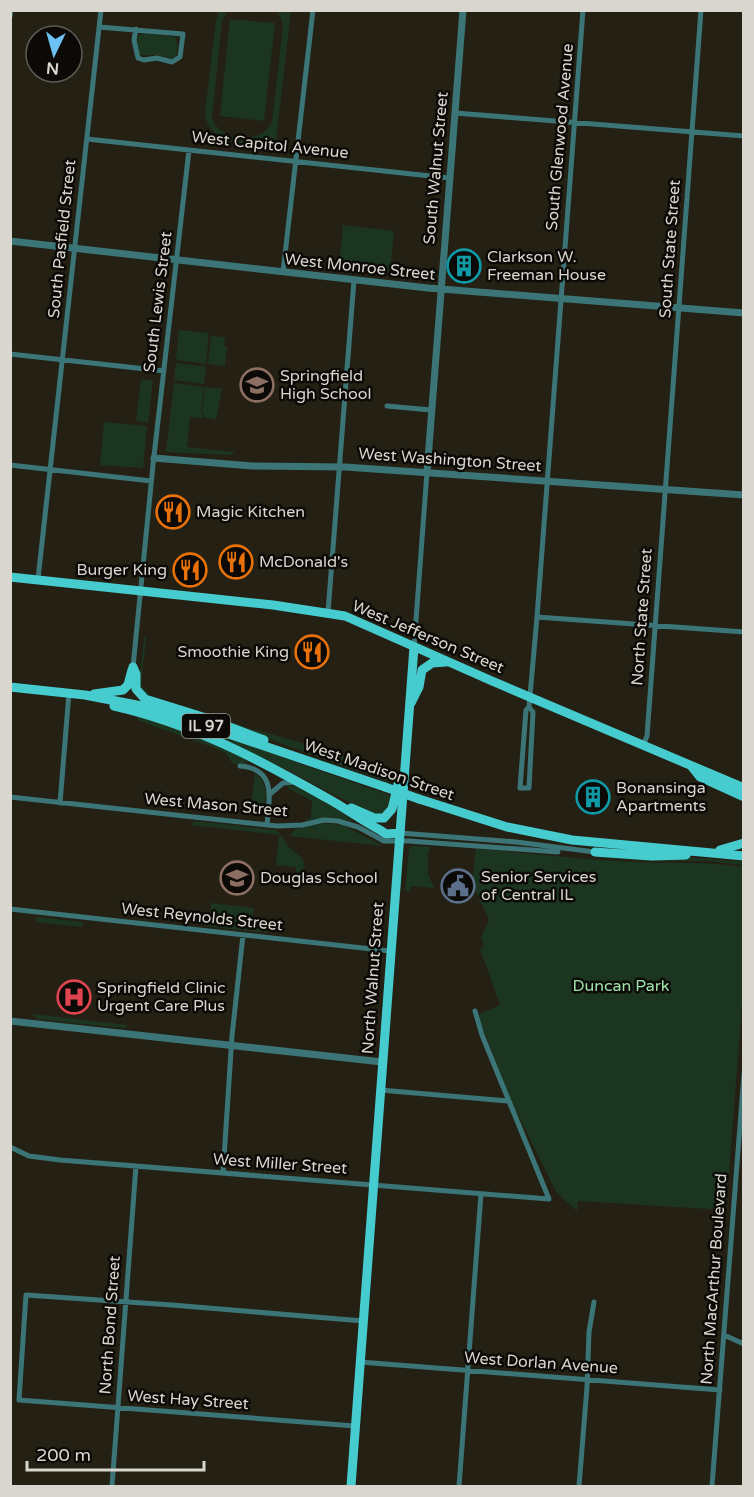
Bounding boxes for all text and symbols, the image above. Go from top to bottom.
north arrow [24,24,84,84]
street label: South Glenwood Avenue [542,43,578,231]
text: N [46,57,60,78]
street label: South Walnut Street [419,91,453,245]
street label: West Capitol Avenue [191,127,349,163]
street label: South Pasfield Street [44,159,80,319]
street label: South State Street [655,179,685,319]
street label: South Lewis Street [139,230,177,374]
place label: Clarkson W. Freeman House [487,247,606,285]
building icon: Clarkson W. Freeman House [446,248,482,284]
street label: West Monroe Street [284,249,436,285]
place label: Springfield High School [280,366,371,404]
school or university icon: Springfield High School [239,367,275,403]
street label: West Washington Street [358,444,542,476]
restaurant icon: Magic Kitchen [155,494,191,530]
place label: Magic Kitchen [196,502,305,522]
restaurant icon: McDonald's [218,544,254,580]
street label: North State Street [627,548,657,686]
restaurant icon: Burger King [172,552,208,588]
place label: McDonald's [259,552,348,572]
place label: Burger King [76,560,167,580]
street label: West Jefferson Street [349,596,507,678]
restaurant icon: Smoothie King [294,634,330,670]
place label: Smoothie King [178,642,289,662]
road number: IL 97 [182,714,230,738]
street label: West Madison Street [301,735,457,805]
place label: Bonansinga Apartments [616,778,706,816]
building icon: Bonansinga Apartments [575,779,611,815]
street label: West Mason Street [143,789,289,821]
school or university icon: Douglas School [219,860,255,896]
place label: Senior Services of Central IL [481,867,596,905]
place label: Douglas School [260,868,378,888]
public building icon: Senior Services of Central IL [440,868,476,904]
street label: West Reynolds Street [120,899,284,935]
street label: North Walnut Street [358,901,388,1055]
park label: Duncan Park [573,976,670,996]
place label: Springfield Clinic Urgent Care Plus [97,978,226,1016]
hospital icon: Springfield Clinic Urgent Care Plus [56,979,92,1015]
street label: West Miller Street [212,1149,348,1179]
street label: North MacArthur Boulevard [697,1173,731,1385]
street label: North Bond Street [95,1255,125,1395]
street label: West Dorlan Avenue [463,1348,619,1378]
street label: West Hay Street [127,1386,249,1414]
scale bar [27,1434,204,1472]
text: 200 m [36,1444,91,1466]

